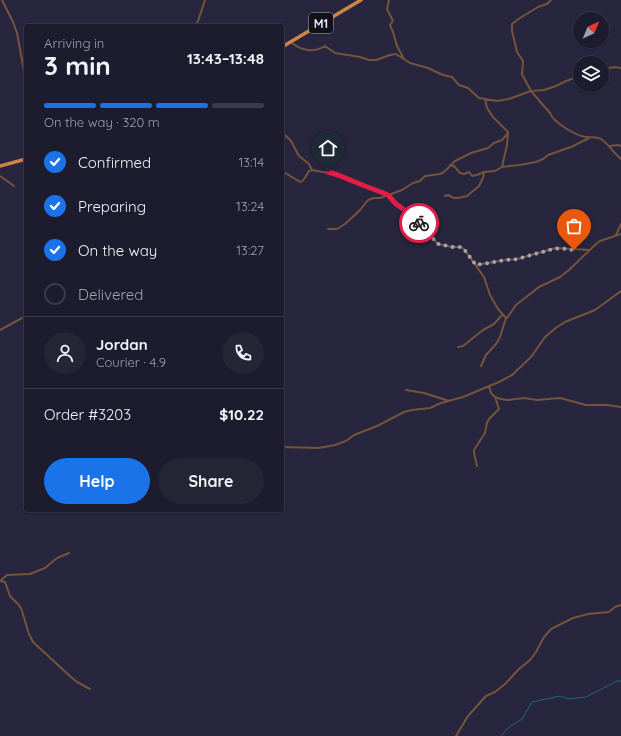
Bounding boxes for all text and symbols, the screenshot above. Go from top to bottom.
north arrow [573,12,609,48]
map controls [573,12,609,92]
road number: M1 [309,13,333,33]
text: Arriving in [44,35,104,51]
text: 3 min [44,49,111,82]
text: 13:43–13:48 [187,49,264,68]
button: layers [573,56,609,92]
text: On the way · 320 m [44,114,160,130]
pin [311,131,345,172]
icon: home [317,137,339,159]
icon: check [44,151,66,173]
text: Confirmed [78,153,151,172]
text: 13:14 [238,154,264,170]
icon: check [44,195,66,217]
text: Preparing [78,197,146,216]
text: 13:24 [236,198,264,214]
courier [399,203,439,243]
pin [557,209,591,250]
icon: bike [408,212,430,234]
icon: bag [563,215,585,237]
icon: check [44,239,66,261]
text: On the way [78,241,157,260]
text: 13:27 [236,242,264,258]
text: Delivered [78,285,143,304]
button: person [44,332,86,374]
button: phone [222,332,264,374]
text: Jordan [96,335,148,354]
text: Courier · 4.9 [96,354,166,370]
text: Order #3203 [44,405,131,424]
text: $10.22 [219,405,264,424]
button: Help [44,458,150,504]
button: Share [158,458,264,504]

